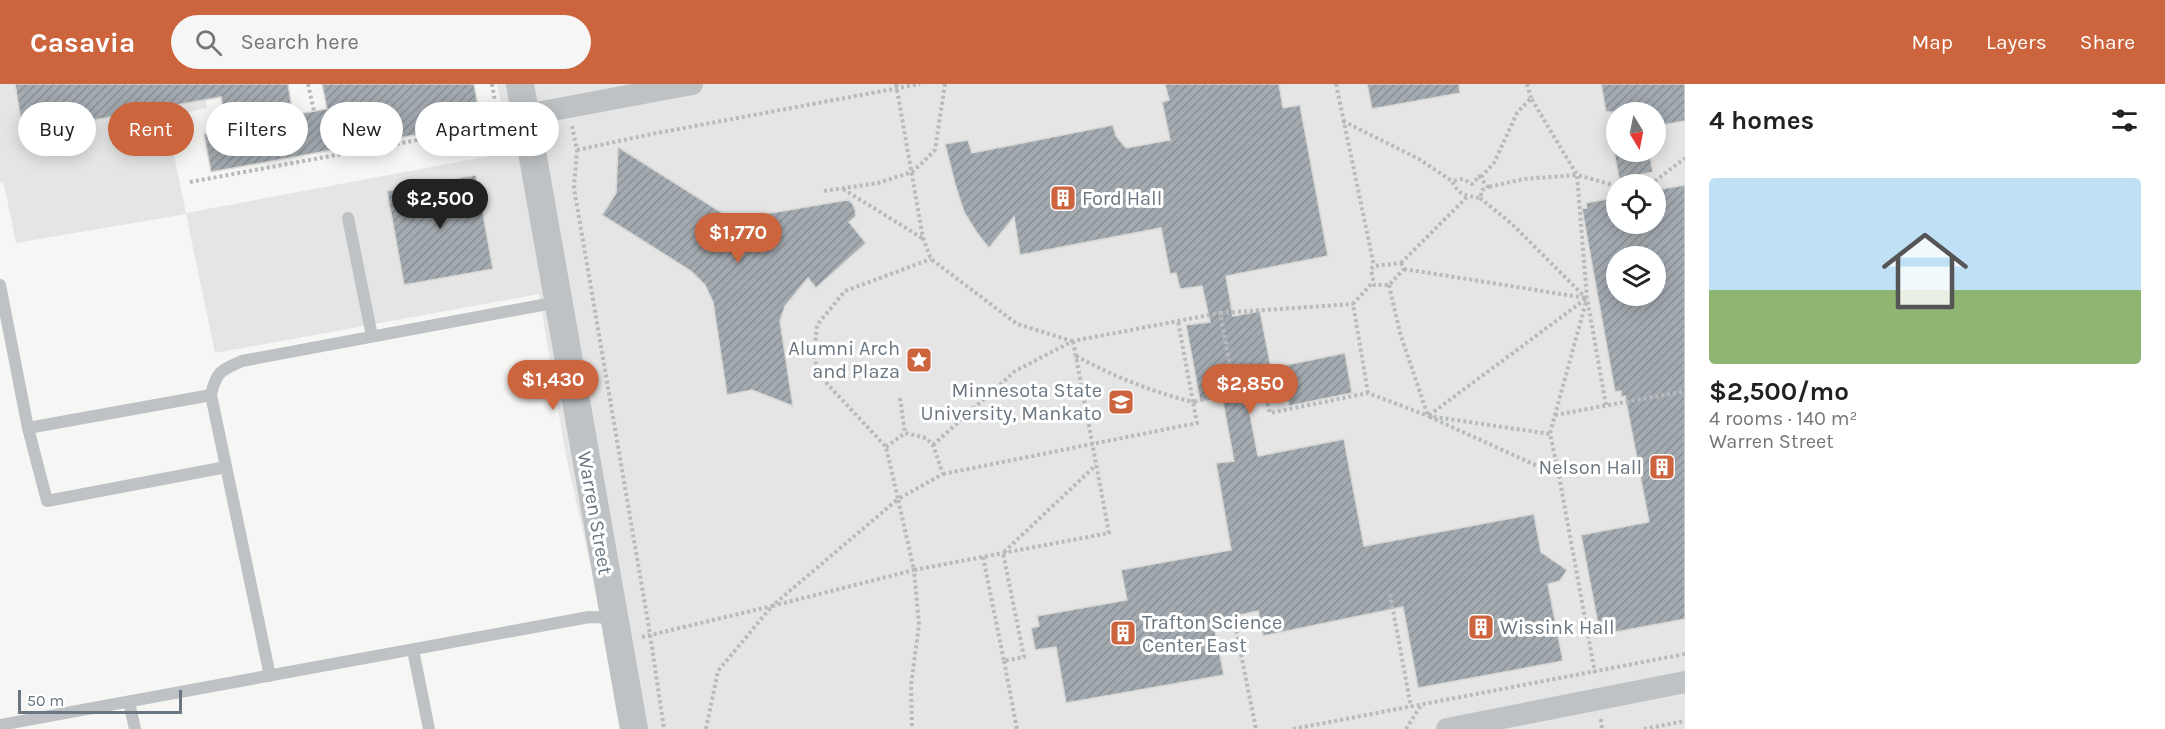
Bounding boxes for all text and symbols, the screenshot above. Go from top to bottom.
search box [171,15,591,69]
text: Casavia [30,26,135,59]
icon: search [192,26,225,59]
text: Search here [240,29,359,55]
text: Map [1911,30,1953,54]
text: Layers [1986,30,2047,54]
text: Share [2080,30,2135,54]
chip: Buy [18,102,96,156]
chip: Rent [108,102,194,156]
chip: Filters [206,102,308,156]
chip: New [320,102,403,156]
chip: Apartment [415,102,559,156]
north arrow [1606,102,1666,162]
map controls [1606,102,1666,306]
icon: filters [2108,104,2141,137]
text: 4 homes [1709,105,1814,136]
button: locate [1606,174,1666,234]
pin: $2,500 [391,179,489,230]
building icon: Ford Hall [1048,183,1078,213]
text: $2,500 [406,187,474,210]
place label: Ford Hall [1082,187,1162,210]
pin: $1,770 [689,213,787,264]
icon: home [1871,217,1979,325]
text: $1,770 [709,221,767,244]
button: layers [1606,246,1666,306]
place label: Alumni Arch and Plaza [788,337,900,383]
place icon: Alumni Arch and Plaza [904,345,934,375]
pin: $1,430 [504,360,602,411]
pin: $2,850 [1201,364,1299,415]
text: $1,430 [522,368,584,391]
text: $2,850 [1216,372,1284,395]
text: $2,500/mo [1709,376,1849,407]
place label: Minnesota State University, Mankato [920,379,1102,425]
school or university icon: Minnesota State University, Mankato [1106,387,1136,417]
text: 4 rooms · 140 m² [1709,407,1857,430]
text: Warren Street [1709,430,1834,453]
street label: Warren Street [573,450,617,577]
building icon: Nelson Hall [1647,452,1677,482]
place label: Nelson Hall [1539,456,1642,479]
place label: Trafton Science Center East [1142,611,1282,657]
building icon: Wissink Hall [1466,612,1496,642]
place label: Wissink Hall [1500,616,1615,639]
building icon: Trafton Science Center East [1108,618,1138,648]
scale bar [18,687,182,714]
text: 50 m [27,691,64,710]

